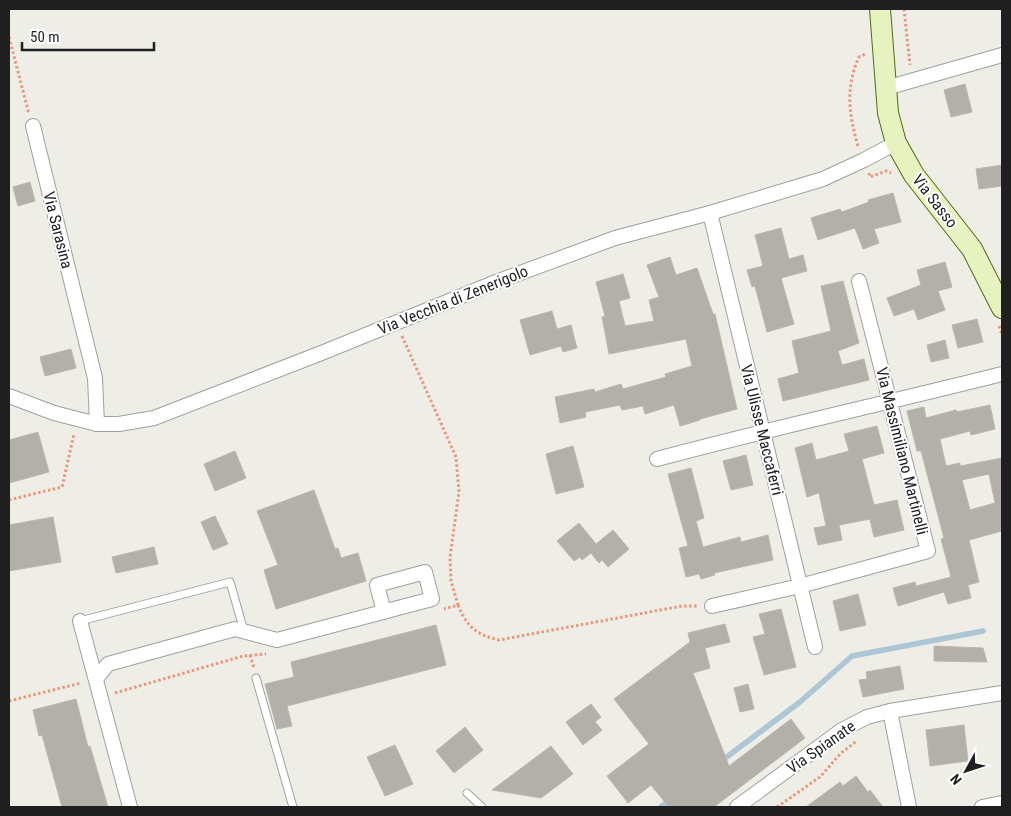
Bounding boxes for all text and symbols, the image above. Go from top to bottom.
scale bar [22,20,155,52]
text: 50 m [30,28,60,46]
street label: Via Sasso [908,171,962,231]
street label: Via Sarasina [39,190,77,270]
street label: Via Vecchia di Zenerigolo [375,261,531,339]
street label: Via Ulisse Maccaferri [737,363,787,497]
street label: Via Massimiliano Martinelli [872,365,932,537]
street label: Via Spianate [783,717,859,777]
north arrow [941,746,991,796]
text: N [947,771,965,788]

